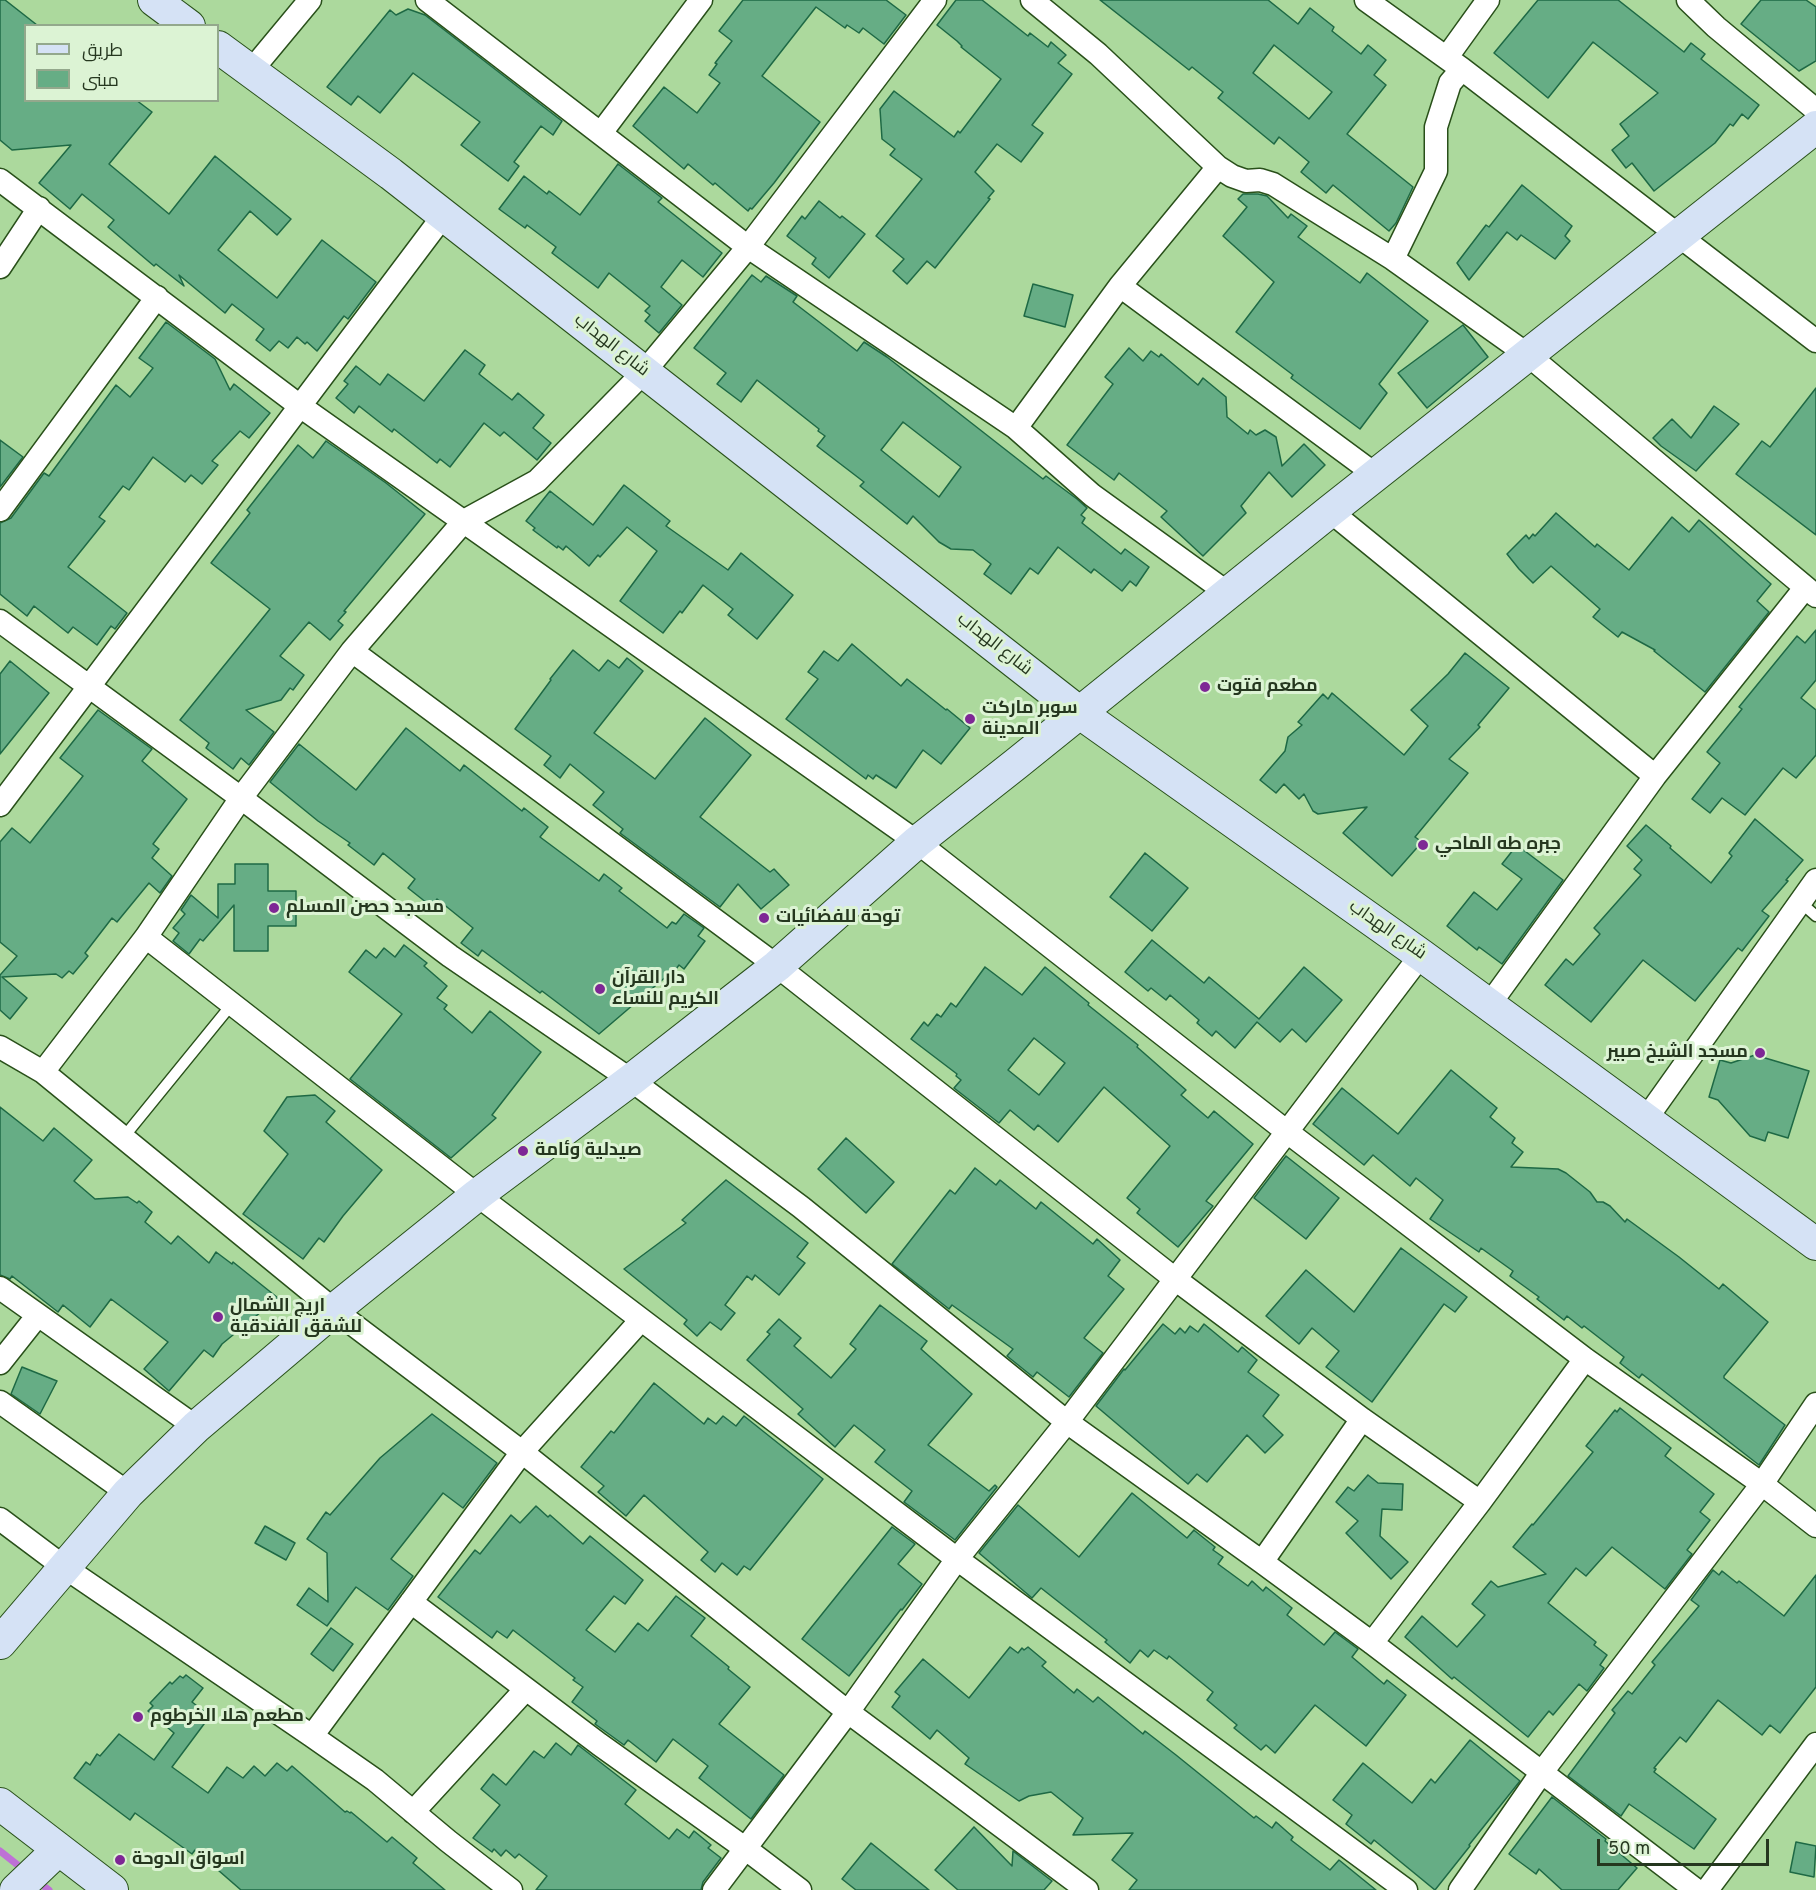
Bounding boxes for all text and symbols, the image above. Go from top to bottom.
legend [24,24,219,102]
text: طريق [82,40,123,63]
text: مبنى [82,70,119,93]
street label: شارع الهداب [569,310,653,382]
street label: شارع الهداب [952,609,1036,681]
place label: مطعم فتوت [1217,676,1318,698]
marker: مطعم فتوت [1198,680,1212,694]
place label: سوبر ماركت المدينة [982,698,1078,740]
marker: سوبر ماركت المدينة [963,712,977,726]
place label: جبره طه الماحي [1435,834,1561,856]
marker: جبره طه الماحي [1416,838,1430,852]
street label: شارع الهداب [1344,896,1430,966]
place label: مسجد حصن المسلم [286,897,444,919]
marker: مسجد حصن المسلم [267,901,281,915]
place label: توحة للفضائيات [776,907,900,929]
marker: توحة للفضائيات [757,911,771,925]
place label: دار القرآن الكريم للنساء [612,968,719,1010]
marker: دار القرآن الكريم للنساء [593,982,607,996]
place label: مسجد الشيخ صبير [1607,1042,1748,1064]
marker: مسجد الشيخ صبير [1753,1046,1767,1060]
place label: صيدلية وئامة [535,1140,642,1162]
marker: صيدلية وئامة [516,1144,530,1158]
place label: اريج الشمال للشقق الفندقية [230,1296,362,1338]
marker: اريج الشمال للشقق الفندقية [211,1310,225,1324]
place label: مطعم هلا الخرطوم [150,1706,304,1728]
marker: مطعم هلا الخرطوم [131,1710,145,1724]
scale bar [1600,1827,1772,1865]
text: 50 m [1608,1838,1650,1861]
place label: اسواق الدوحة [132,1849,245,1871]
marker: اسواق الدوحة [113,1853,127,1867]

